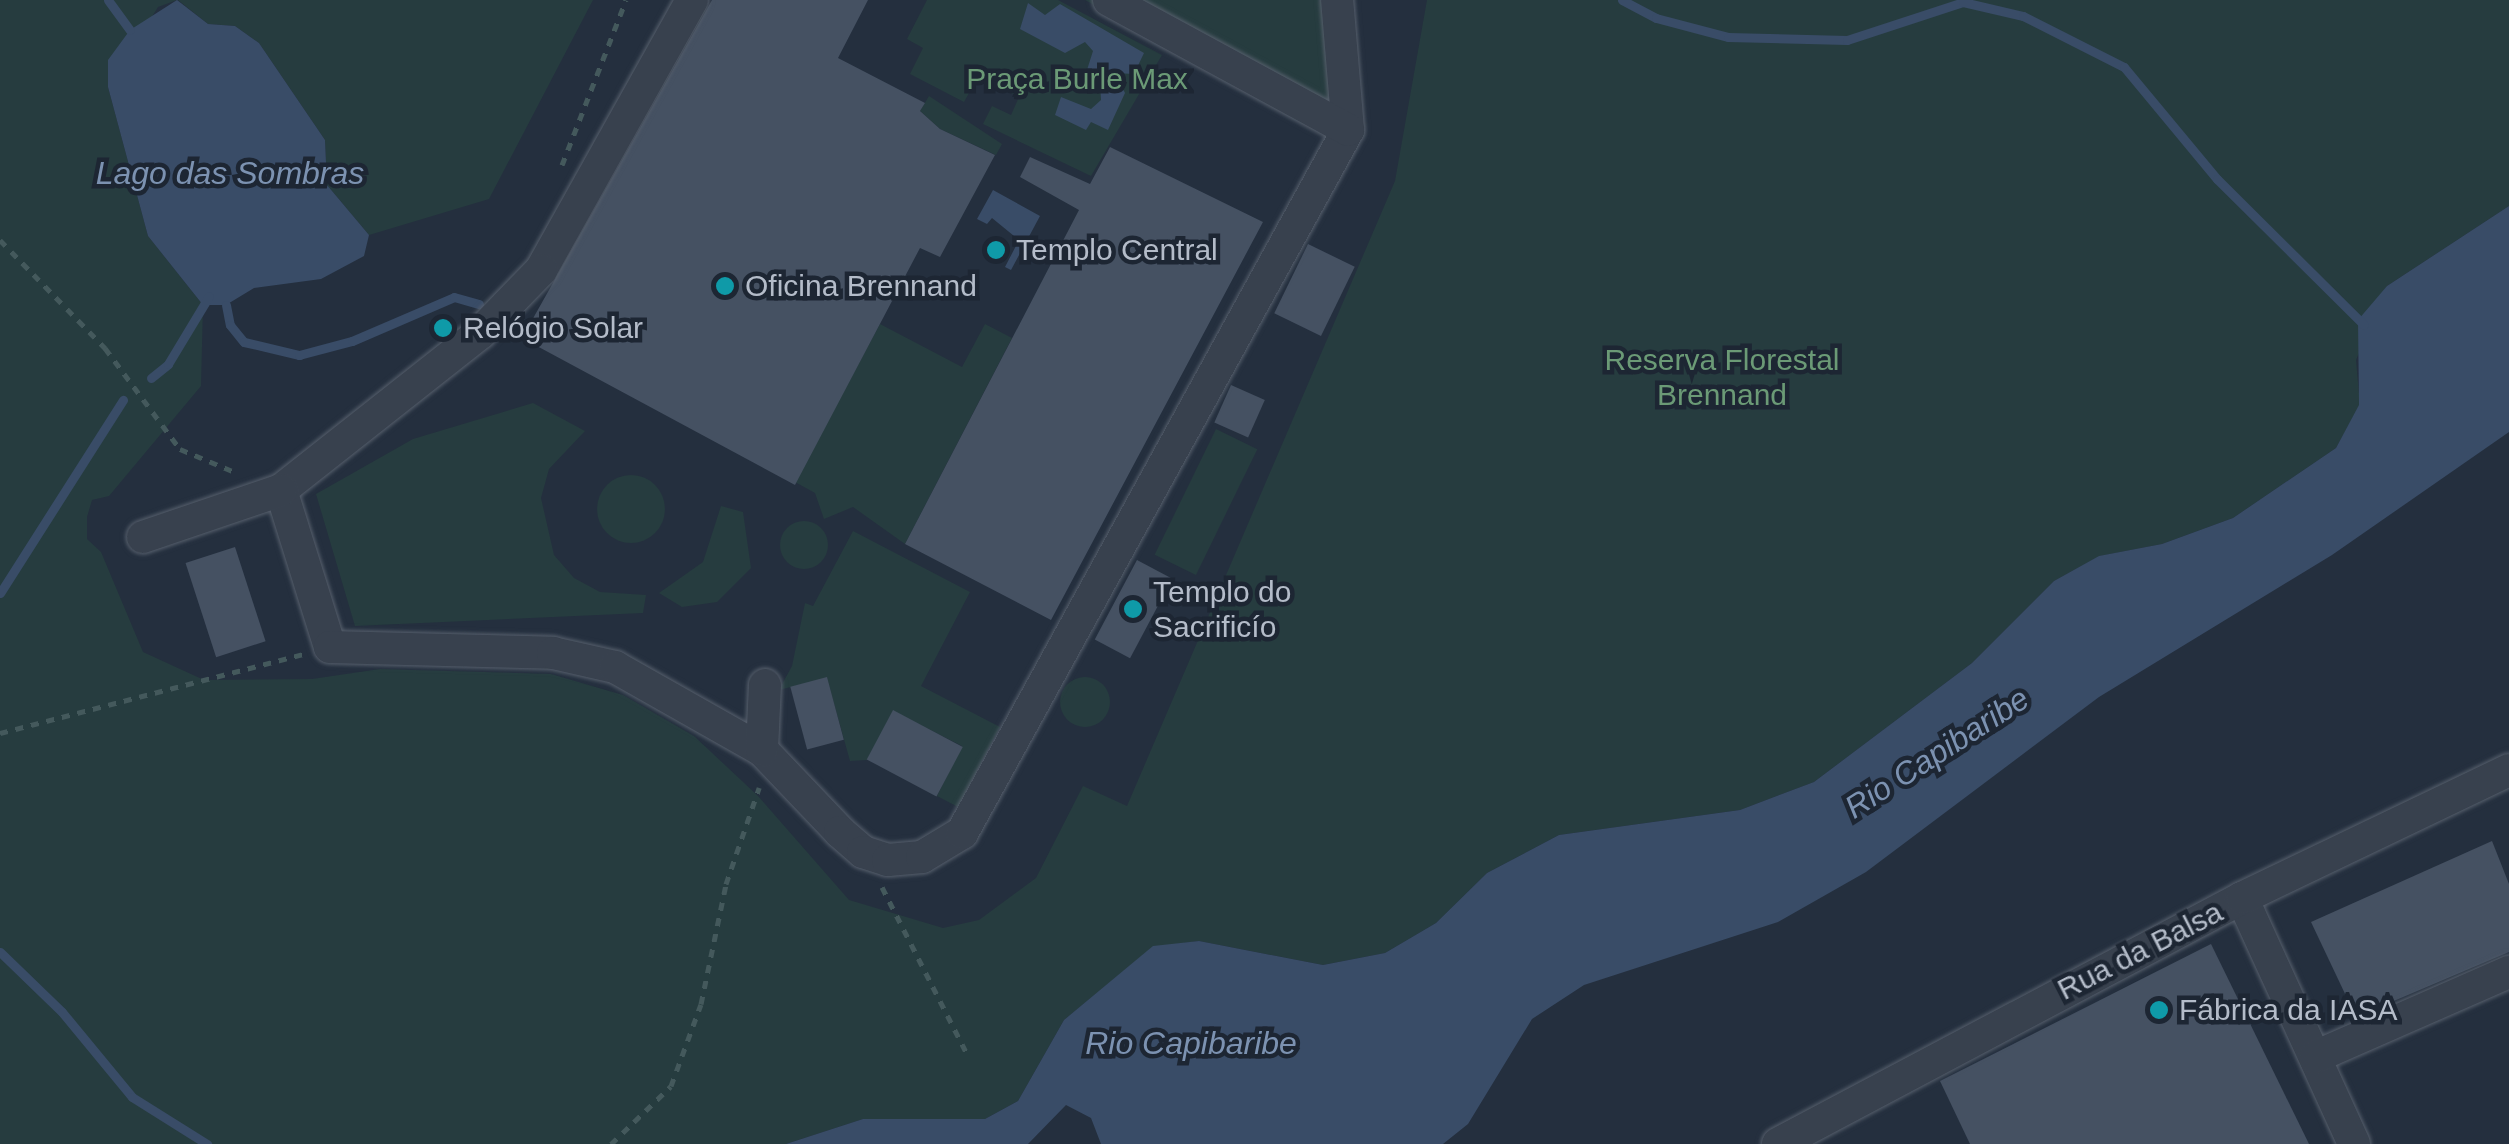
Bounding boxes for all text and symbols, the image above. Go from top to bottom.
park label: Praça Burle Max [966,61,1188,97]
water label: Lago das Sombras [96,154,364,192]
place label: Templo Central [1016,232,1218,268]
marker: Templo Central [985,239,1007,261]
place label: Oficina Brennand [745,268,977,304]
marker: Oficina Brennand [714,275,736,297]
place label: Relógio Solar [463,310,643,346]
marker: Relógio Solar [432,317,454,339]
park label: Reserva Florestal Brennand [1604,342,1840,412]
place label: Templo do Sacrificío [1153,574,1291,644]
marker: Templo do Sacrificío [1122,598,1144,620]
water label: Rio Capibaribe [1838,679,2036,827]
street label: Rua da Balsa [2052,894,2228,1008]
place label: Fábrica da IASA [2179,992,2397,1028]
marker: Fábrica da IASA [2148,999,2170,1021]
water label: Rio Capibaribe [1085,1024,1297,1062]

